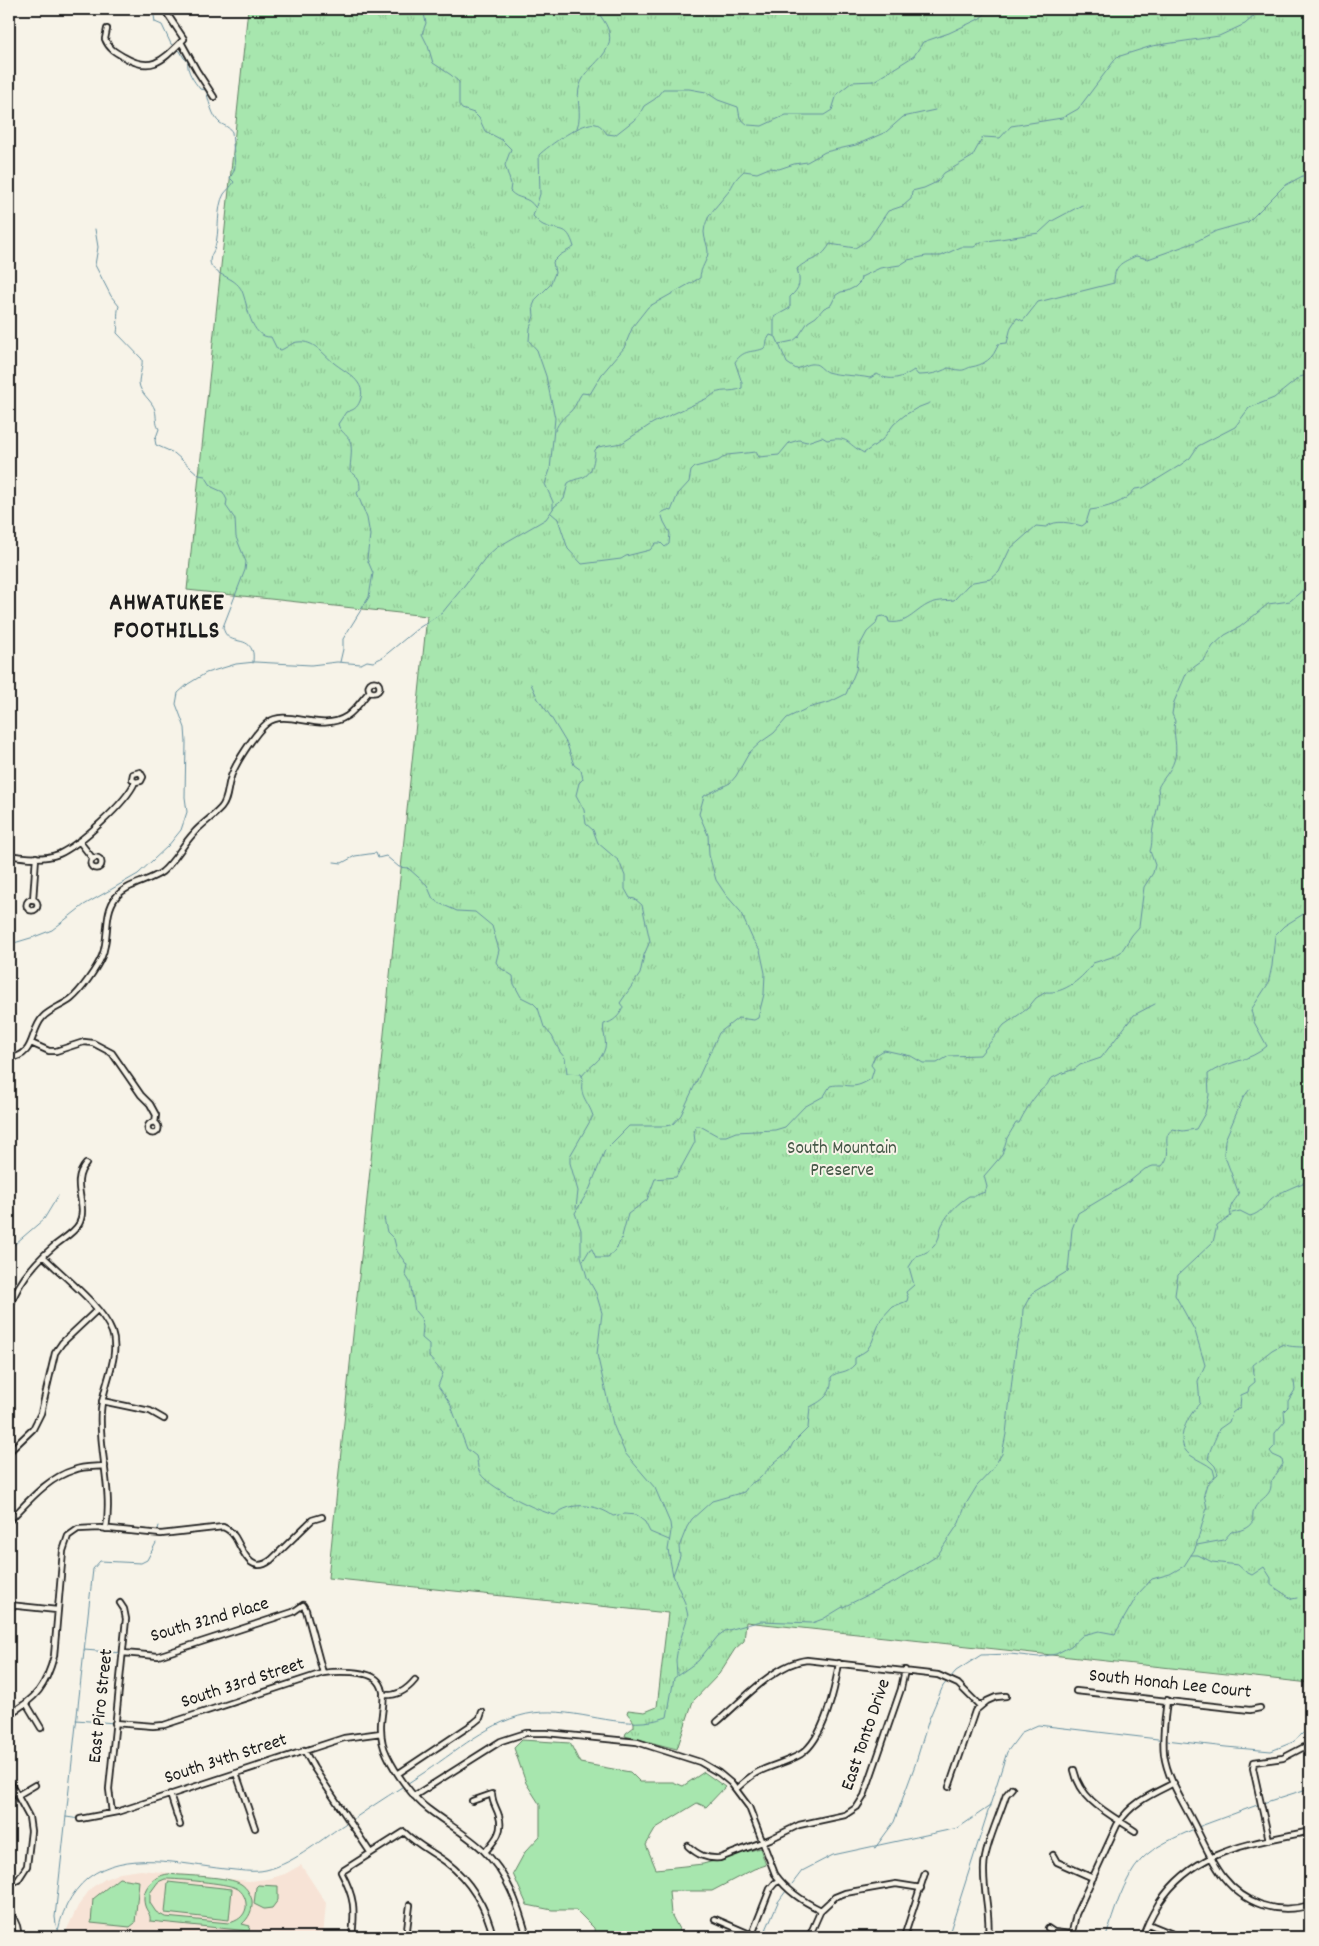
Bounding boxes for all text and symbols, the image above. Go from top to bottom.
district label: AHWATUKEE FOOTHILLS [109,587,225,649]
park label: South Mountain Preserve [787,1136,897,1185]
street label: South 32nd Place [148,1591,272,1651]
street label: East Piro Street [83,1647,121,1765]
street label: South 33rd Street [178,1651,308,1717]
street label: South Honah Lee Court [1088,1663,1252,1707]
street label: East Tonto Drive [835,1676,899,1794]
street label: South 34th Street [161,1727,291,1793]

